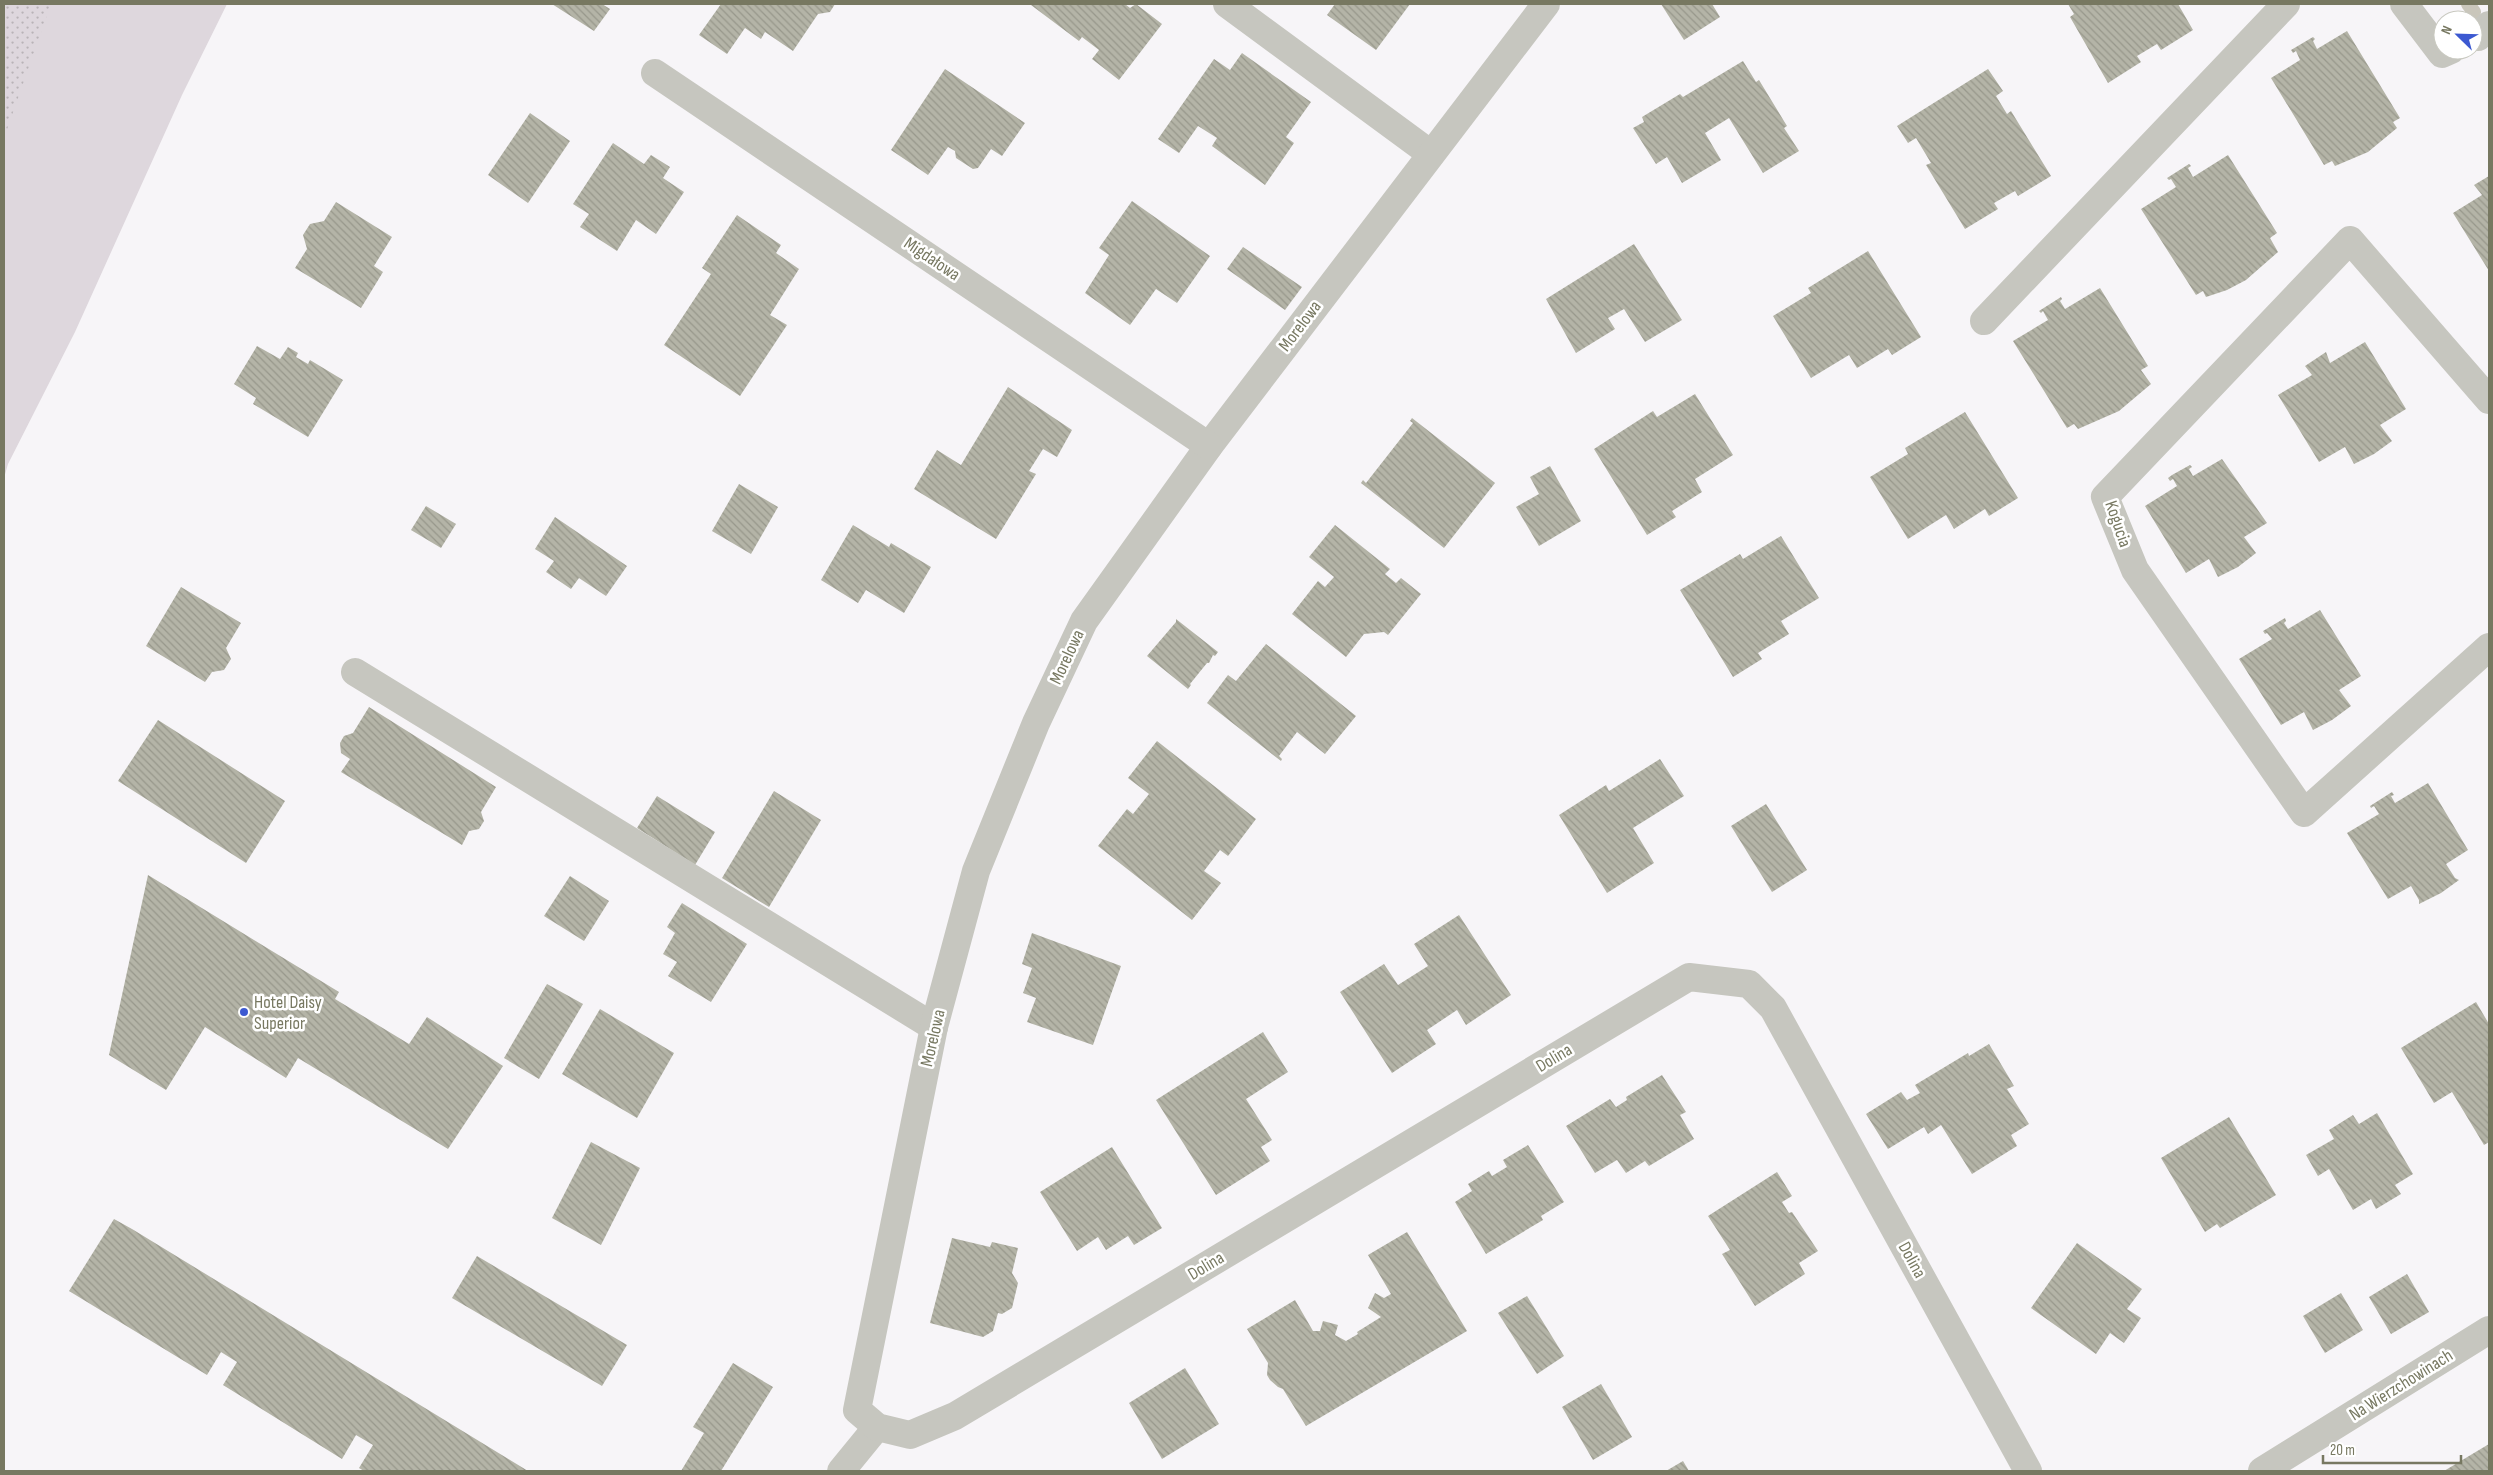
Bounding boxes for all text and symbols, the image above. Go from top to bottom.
north arrow [2433,10,2483,60]
text: N [2437,23,2456,37]
street label: Migdałowa [900,233,964,285]
street label: Morelowa [1274,297,1326,355]
street label: Kogucia [2100,498,2136,550]
street label: Morelowa [1045,626,1089,688]
place label: Hotel Daisy Superior [254,992,322,1034]
marker: Hotel Daisy Superior [238,1006,250,1018]
street label: Morelowa [916,1007,950,1069]
street label: Dolina [1532,1039,1576,1077]
street label: Dolina [1894,1238,1930,1282]
street label: Dolina [1184,1247,1228,1285]
street label: Na Wierzchowinach [2345,1345,2457,1425]
scale bar [2323,1432,2460,1464]
text: 20 m [2330,1441,2355,1460]

